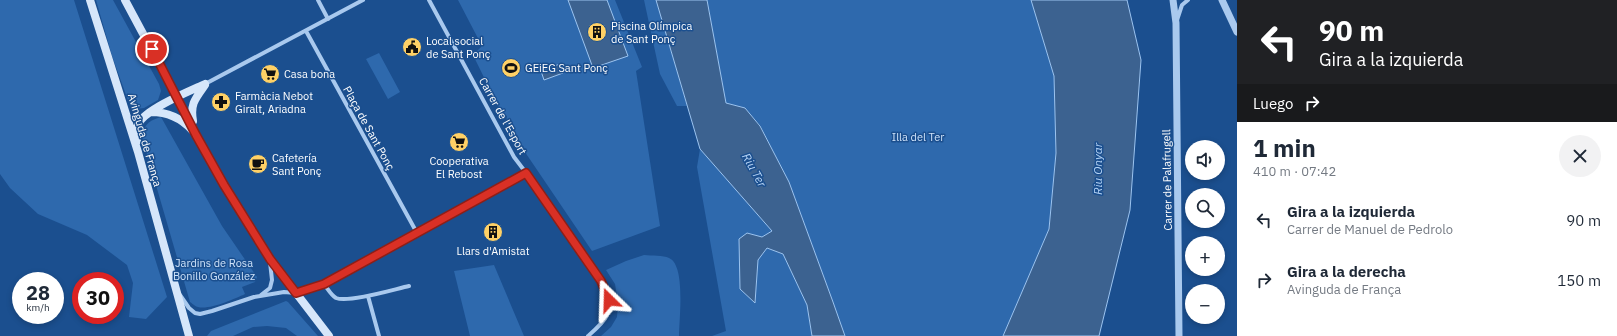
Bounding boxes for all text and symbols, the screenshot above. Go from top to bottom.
text: 90 m [1319,12,1384,49]
icon: left [1253,16,1305,68]
place label: Piscina Olímpica de Sant Ponç [611,19,693,46]
building icon: Piscina Olímpica de Sant Ponç [586,21,608,43]
pin [135,32,169,66]
place label: Local social de Sant Ponç [426,34,491,61]
public building icon: Local social de Sant Ponç [401,36,423,58]
icon: arrive [141,38,163,60]
text: Gira a la izquierda [1319,48,1463,71]
sports icon: GEiEG Sant Ponç [500,57,522,79]
place label: GEiEG Sant Ponç [525,61,608,75]
supermarket icon: Casa bona [259,63,281,85]
place label: Casa bona [284,67,335,81]
street label: Carrer de l'Esport [476,75,530,157]
street label: Plaça de Sant Ponç [340,84,398,173]
place label: Farmàcia Nebot Giralt, Ariadna [235,89,313,116]
pharmacy icon: Farmàcia Nebot Giralt, Ariadna [210,91,232,113]
street label: Avinguda de França [125,92,165,188]
icon: right [1301,92,1323,114]
text: Luego [1253,94,1293,113]
street label: Carrer de Palafrugell [1159,129,1175,231]
park label: Illa del Ter [892,130,944,144]
supermarket icon: Cooperativa El Rebost [448,131,470,153]
text: 1 min [1253,132,1316,164]
button: close [1559,135,1601,177]
map controls [1185,140,1225,324]
button: sound [1185,140,1225,180]
water label: Riu Onyar [1090,142,1105,195]
water label: Riu Ter [739,150,770,190]
place label: Cafetería Sant Ponç [272,151,322,178]
cafe icon: Cafetería Sant Ponç [247,153,269,175]
place label: Cooperativa El Rebost [429,154,489,181]
text: 410 m · 07:42 [1253,163,1336,180]
button: search [1185,188,1225,228]
text: Gira a la izquierda [1287,202,1415,221]
icon: left [1253,209,1275,231]
text: 90 m [1566,211,1601,230]
building icon: Llars d'Amistat [482,221,504,243]
text: Carrer de Manuel de Pedrolo [1287,221,1453,238]
button: + [1185,236,1225,276]
place label: Llars d'Amistat [456,244,530,258]
park label: Jardins de Rosa Bonillo González [173,256,255,283]
text: Gira a la derecha [1287,262,1406,281]
icon: right [1253,269,1275,291]
text: 150 m [1557,271,1601,290]
speed limit sign: 30 [72,272,124,324]
text: 28 [26,279,50,306]
position arrow [588,279,630,321]
text: Avinguda de França [1287,281,1401,298]
button: − [1185,284,1225,324]
text: km/h [26,301,50,314]

